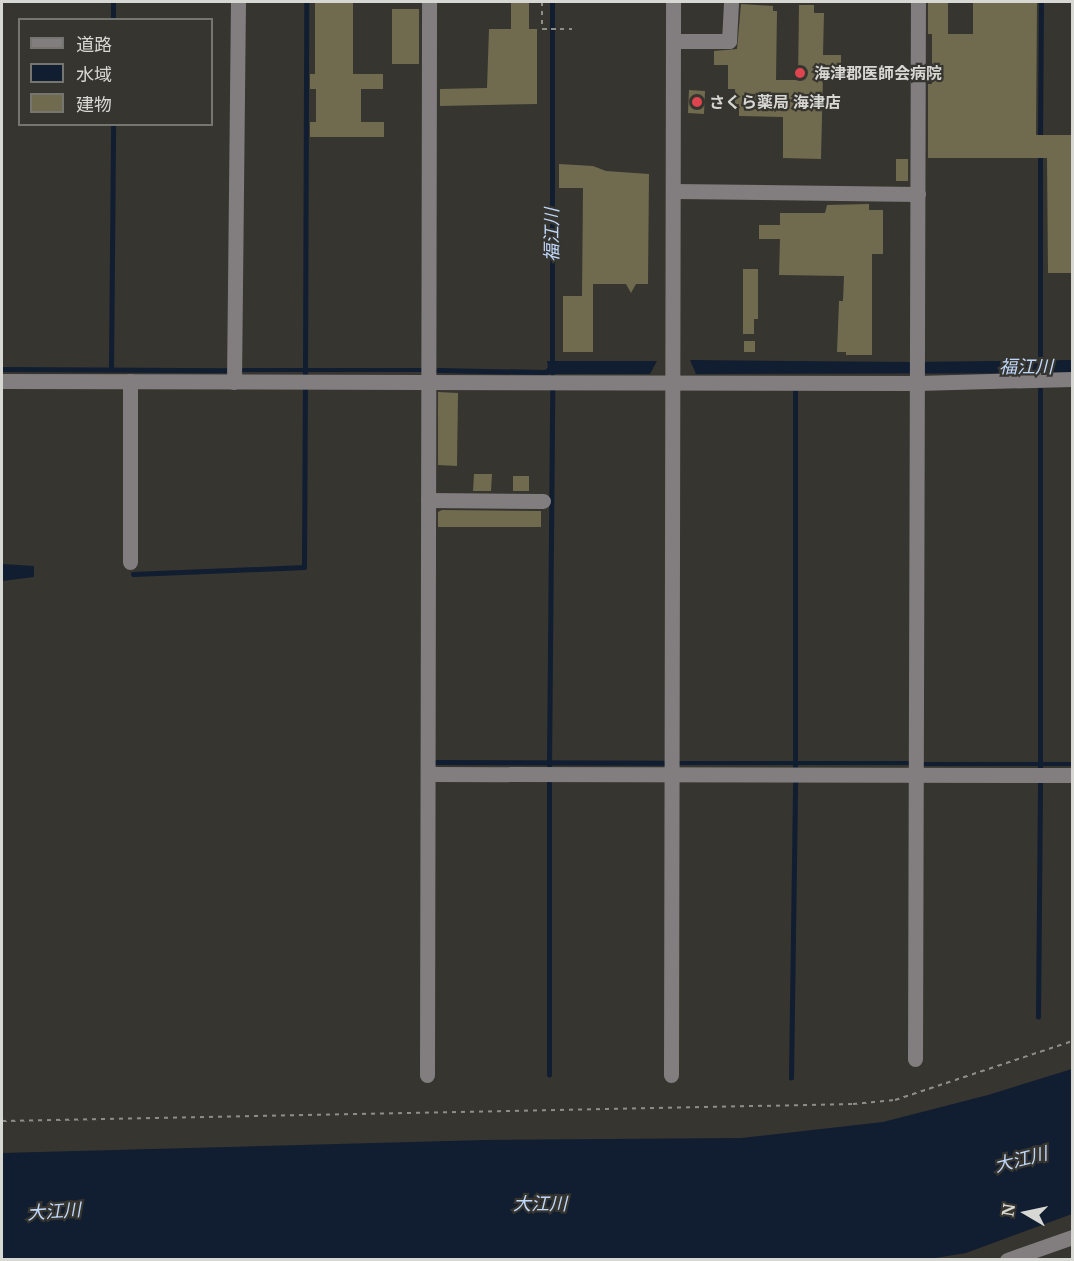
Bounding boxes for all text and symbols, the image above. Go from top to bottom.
legend [18,18,213,126]
text: 道路 [76,33,112,56]
text: 水域 [76,63,112,86]
place label: 海津郡医師会病院 [814,63,942,83]
marker: 海津郡医師会病院 [791,64,809,82]
place label: さくら薬局 海津店 [709,92,841,112]
text: 建物 [76,93,112,116]
marker: さくら薬局 海津店 [690,95,704,109]
water label: 福江川 [541,208,563,262]
water label: 福江川 [999,356,1053,378]
water label: 大江川 [992,1143,1050,1177]
north arrow [996,1183,1056,1243]
water label: 大江川 [513,1193,567,1215]
water label: 大江川 [26,1199,82,1225]
text: N [997,1202,1019,1218]

